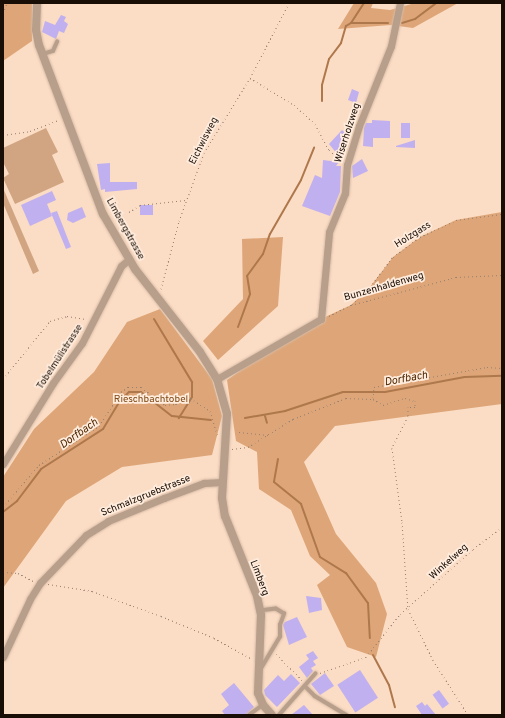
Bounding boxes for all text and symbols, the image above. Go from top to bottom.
street label: Wiserholzweg [333,102,363,164]
street label: Eichwisweg [187,115,221,167]
street label: Limbergstrasse [103,196,147,262]
street label: Holzgass [393,219,433,251]
street label: Bunzenhaldenweg [343,270,425,304]
street label: Tobelmülistrasse [35,322,85,392]
water label: Dorfbach [383,369,429,389]
park label: Rieschbachtobel [114,394,188,406]
water label: Dorfbach [57,416,101,452]
street label: Schmalzgruebstrasse [99,473,193,519]
street label: Winkelweg [427,542,471,582]
street label: Limberg [247,559,271,597]

